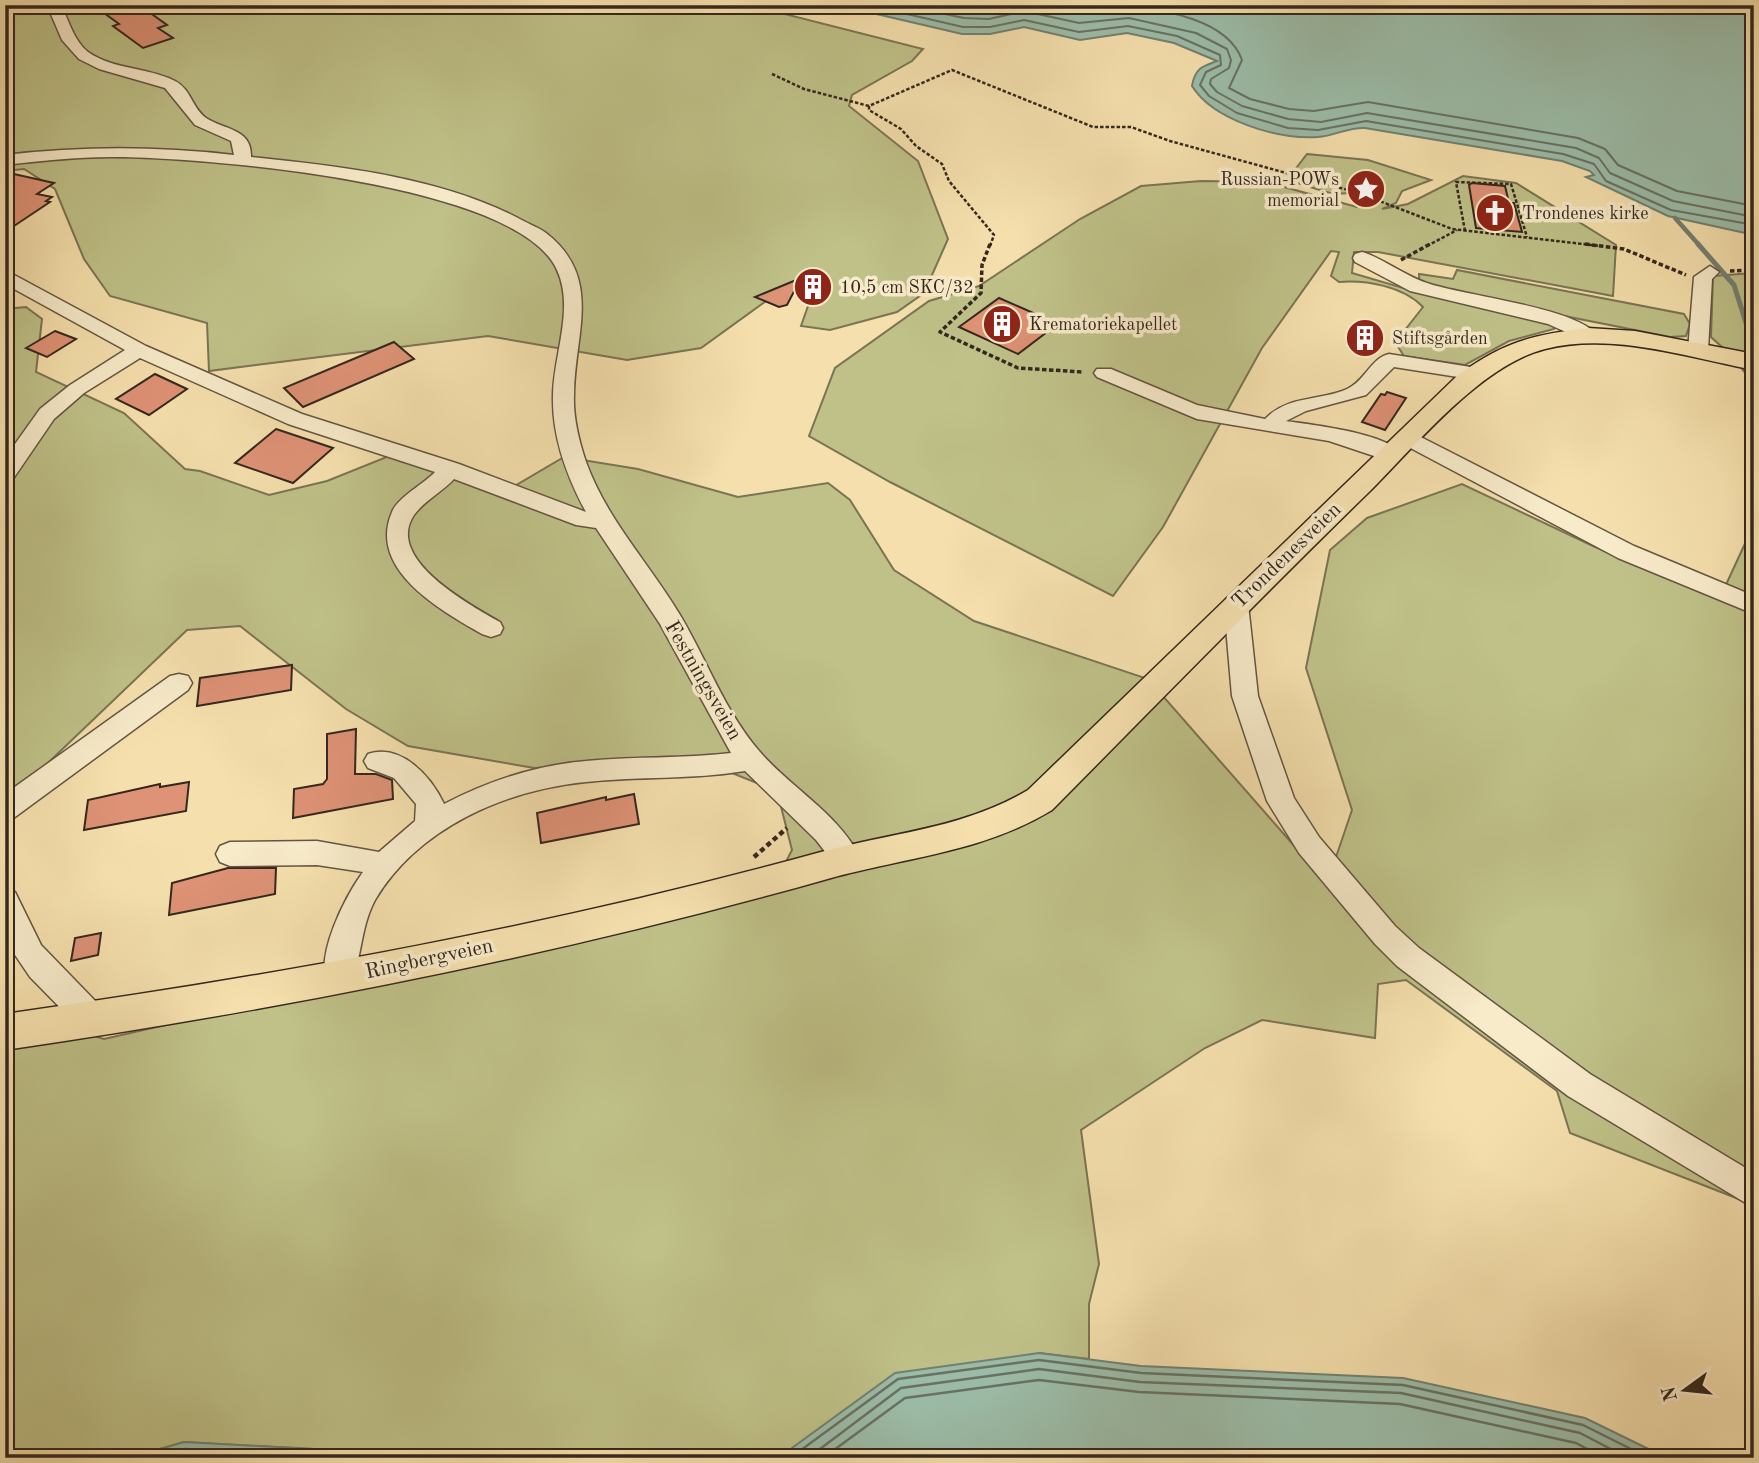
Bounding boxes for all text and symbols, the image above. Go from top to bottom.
place icon: Russian-POWs memorial [1345,168,1387,210]
place label: Russian-POWs memorial [1220,171,1339,210]
church icon: Trondenes kirke [1474,192,1516,234]
place label: Trondenes kirke [1522,205,1649,223]
building icon: 10,5 cm SKC/32 [792,266,834,308]
place label: 10,5 cm SKC/32 [840,279,974,297]
building icon: Krematoriekapellet [981,303,1023,345]
place label: Krematoriekapellet [1029,316,1177,334]
building icon: Stiftsgården [1344,317,1386,359]
place label: Stiftsgården [1392,330,1488,348]
street label: Trondenesveien [1228,499,1346,613]
street label: Festningsveien [660,617,745,744]
street label: Ringbergveien [363,936,495,983]
north arrow [1650,1354,1720,1424]
text: N [1660,1384,1682,1403]

